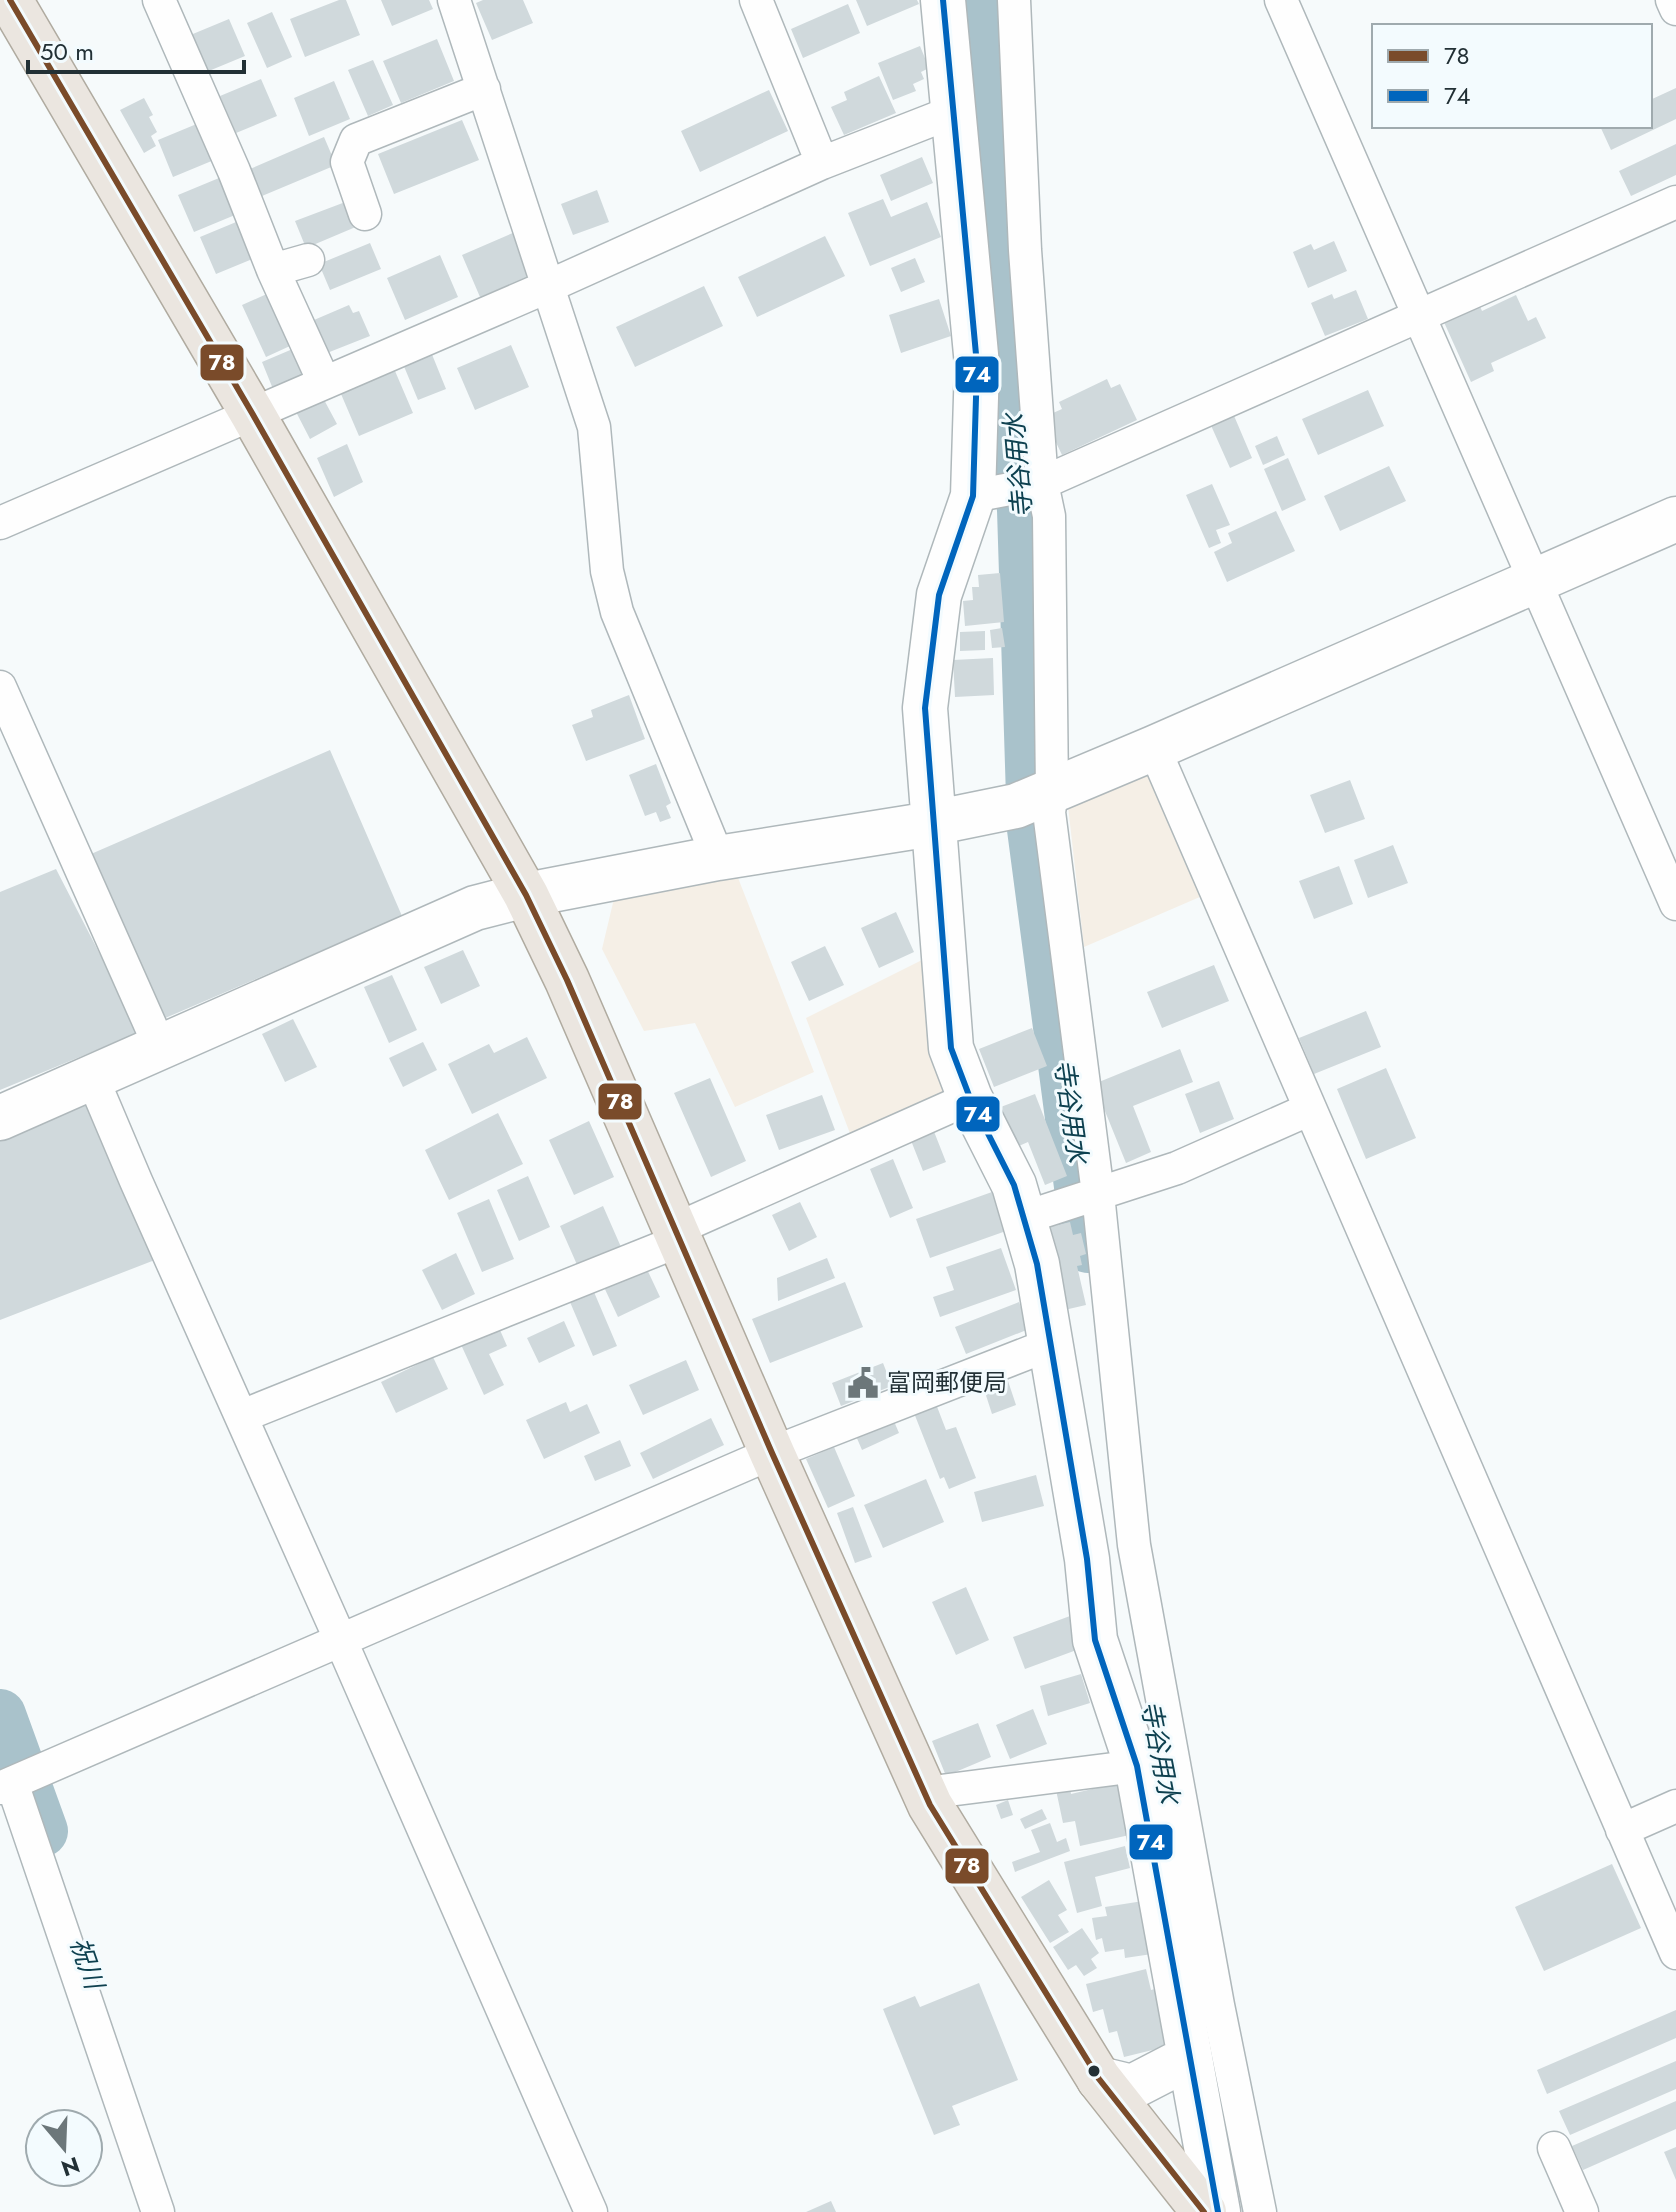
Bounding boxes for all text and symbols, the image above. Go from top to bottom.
scale bar [28,24,244,74]
legend [1372,24,1652,128]
text: 50 m [40,34,94,69]
text: 78 [1444,38,1470,73]
text: 74 [1444,78,1471,113]
line badge: 78 [199,343,245,382]
text: 78 [208,346,236,378]
line badge: 74 [954,355,1000,394]
text: 74 [963,358,991,390]
water label: 寺谷用水 [994,410,1041,519]
water label: 寺谷用水 [1045,1057,1097,1168]
line badge: 78 [597,1082,643,1121]
text: 78 [606,1085,634,1117]
line badge: 74 [955,1095,1001,1133]
text: 74 [964,1098,992,1130]
place label: 富岡郵便局 [887,1365,1007,1400]
public building icon: 富岡郵便局 [846,1366,880,1400]
water label: 寺谷用水 [1131,1697,1189,1810]
line badge: 74 [1128,1823,1174,1861]
text: 74 [1137,1826,1165,1858]
line badge: 78 [944,1847,990,1885]
text: 78 [953,1849,981,1881]
water label: 祝川 [61,1932,114,1997]
unlabelled marker [1086,2063,1102,2079]
north arrow [24,2108,104,2188]
text: N [57,2149,84,2185]

